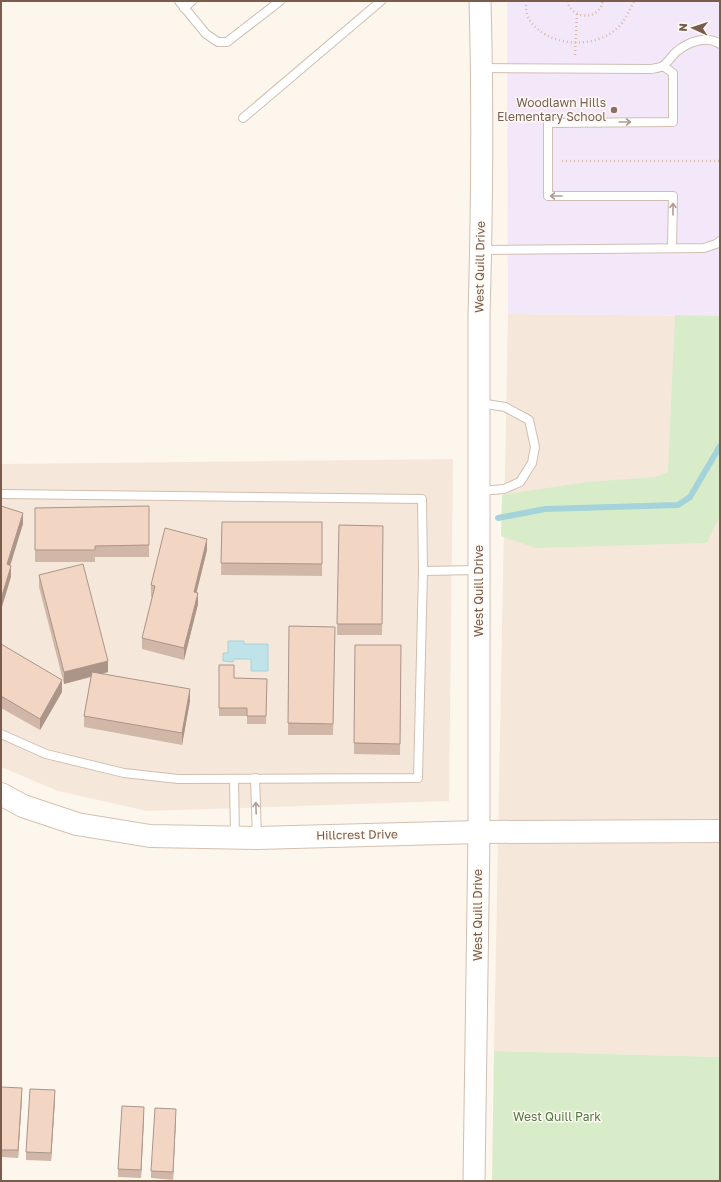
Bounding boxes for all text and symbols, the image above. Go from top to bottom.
north arrow [673,8,713,48]
text: N [676,23,689,32]
place label: Woodlawn Hills Elementary School [497,95,606,124]
marker: Woodlawn Hills Elementary School [609,105,619,115]
one-way arrow [618,118,631,126]
one-way arrow [550,192,563,200]
one-way arrow [669,203,677,216]
street label: West Quill Drive [471,221,488,313]
street label: West Quill Drive [471,545,486,637]
one-way arrow [252,802,259,815]
street label: Hillcrest Drive [316,826,398,843]
street label: West Quill Drive [470,869,485,961]
park label: West Quill Park [513,1109,601,1124]

